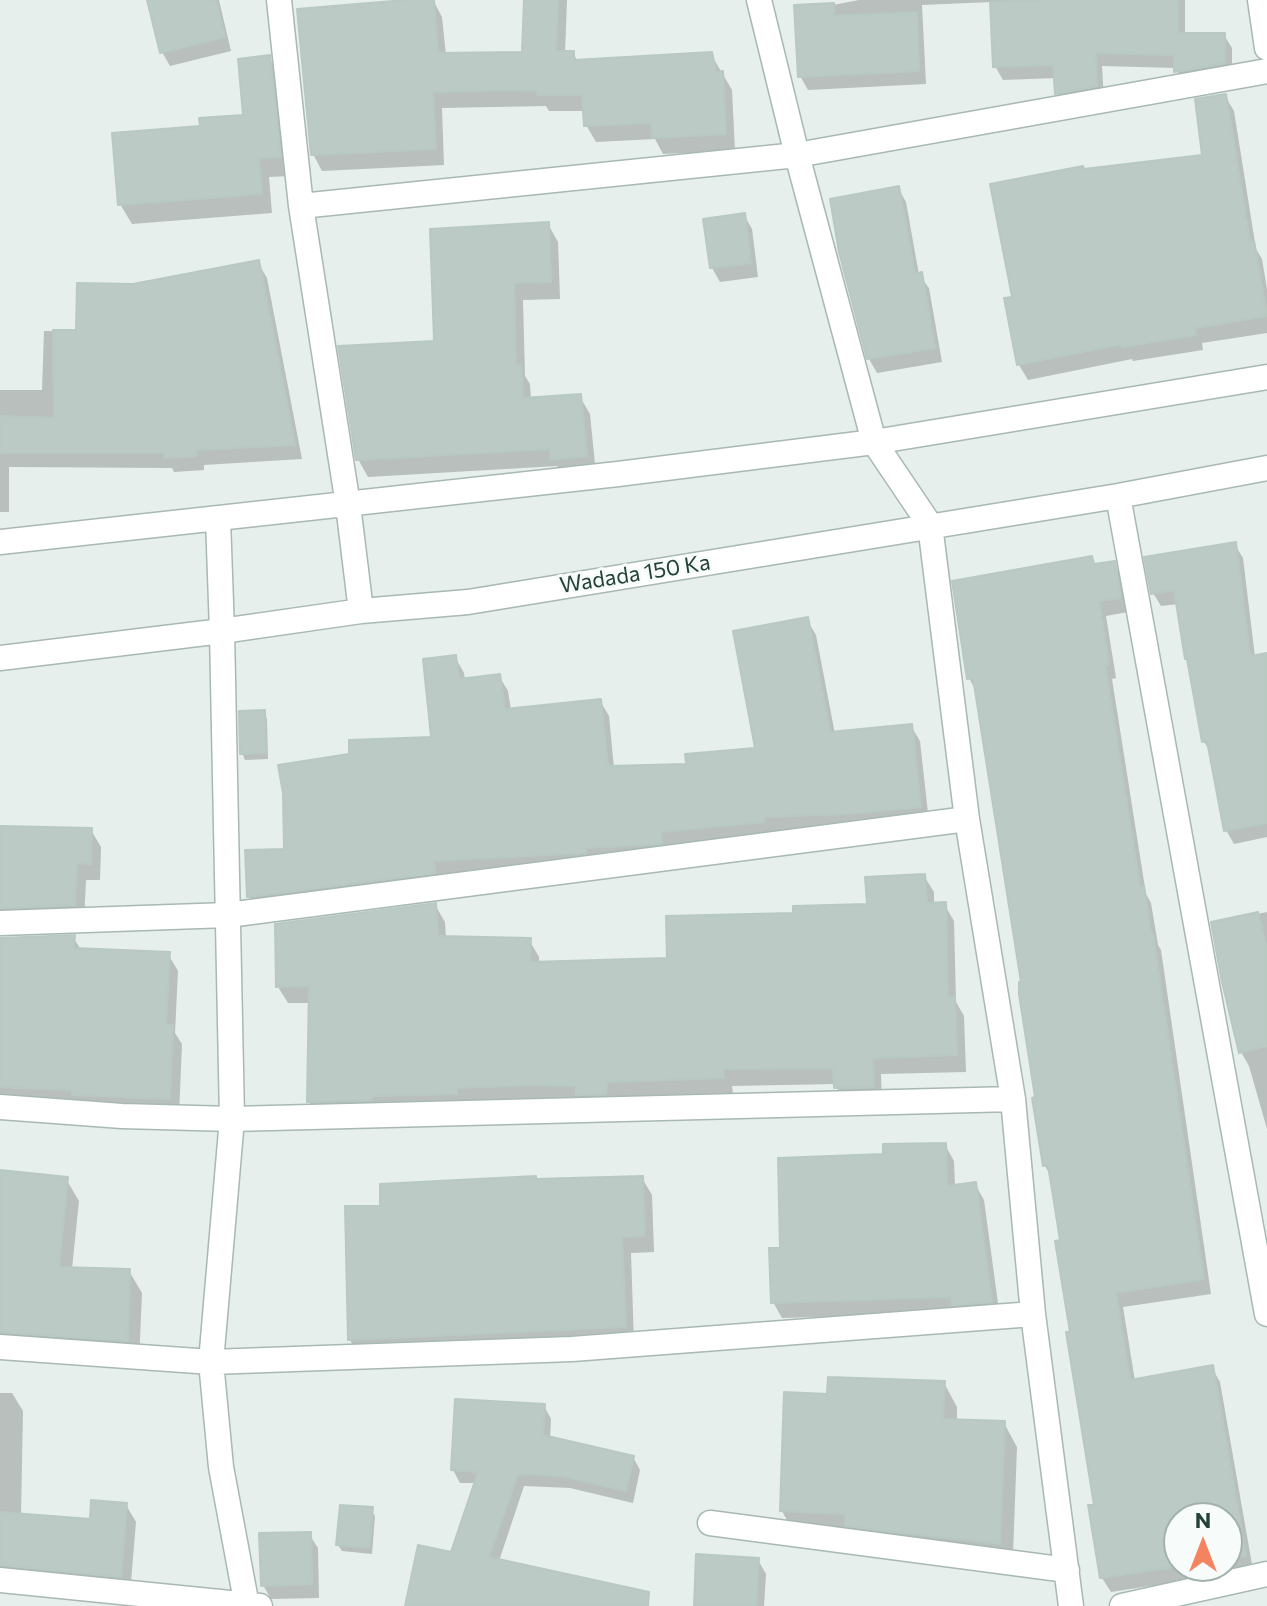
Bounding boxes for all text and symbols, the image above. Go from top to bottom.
street label: Wadada 150 Ka [558,549,712,599]
north arrow [1163,1502,1243,1582]
text: N [1195,1506,1211,1533]

